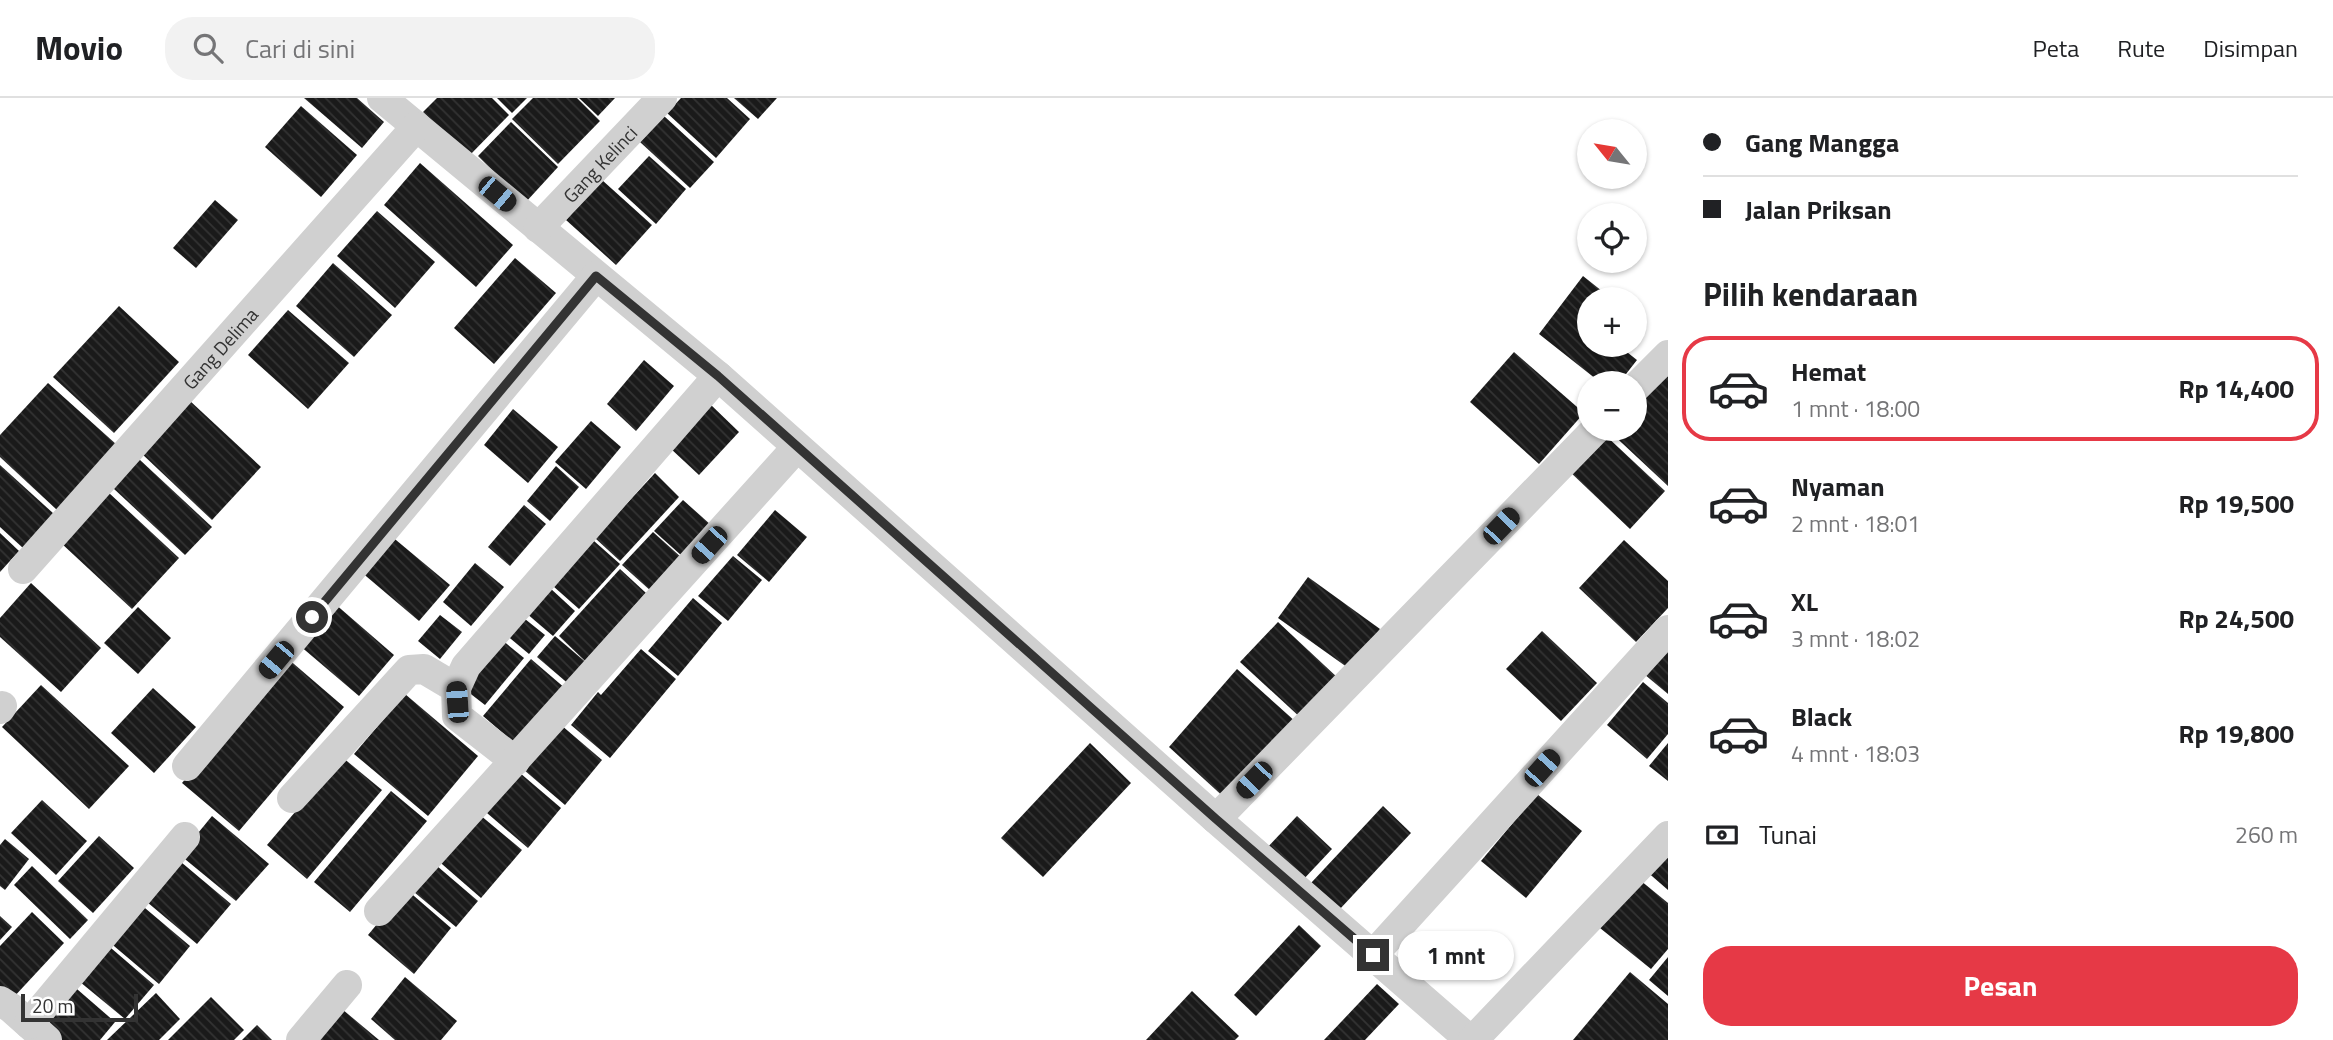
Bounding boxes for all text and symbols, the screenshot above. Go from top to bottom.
search box [165,17,655,80]
text: Movio [35,23,123,73]
icon: search [189,29,227,67]
text: Cari di sini [245,29,355,68]
text: Peta [2033,30,2079,66]
text: Rute [2117,30,2165,66]
text: Disimpan [2203,30,2298,66]
street label: Gang Kelinci [556,119,643,209]
north arrow [1577,119,1647,189]
map controls [1577,119,1647,441]
text: Gang Mangga [1745,123,1899,162]
car [475,172,520,216]
text: Jalan Priksan [1745,190,1892,229]
button: locate [1577,203,1647,273]
text: Pilih kendaraan [1703,270,1918,318]
button: + [1577,287,1647,357]
street label: Gang Delima [175,300,264,395]
text: Hemat [1791,352,1866,391]
icon: car [1707,357,1770,420]
text: Rp 14,400 [2178,369,2294,408]
button: − [1577,371,1647,441]
text: 1 mnt · 18:00 [1791,391,1920,426]
text: Nyaman [1791,467,1885,506]
icon: car [1707,472,1770,535]
text: Rp 19,500 [2178,484,2294,523]
car [1479,504,1524,548]
text: 2 mnt · 18:01 [1791,506,1920,541]
car [688,522,731,568]
text: XL [1791,582,1818,621]
icon: car [1707,587,1770,650]
text: Rp 24,500 [2178,599,2294,638]
route start [296,601,328,633]
text: 3 mnt · 18:02 [1791,621,1920,656]
car [255,637,298,683]
car [446,680,469,724]
text: Black [1791,697,1852,736]
icon: car [1707,702,1770,765]
text: Rp 19,800 [2178,714,2294,753]
text: 4 mnt · 18:03 [1791,736,1920,771]
car [1521,745,1564,791]
car [1232,758,1277,802]
text: Tunai [1759,815,1817,854]
icon: cash [1703,816,1741,854]
text: 260 m [2235,817,2298,852]
callout: 1 mnt [1398,930,1513,980]
text: 1 mnt [1427,938,1485,973]
route end [1357,939,1389,971]
button: Pesan [1703,946,2298,1026]
scale bar [21,991,138,1023]
text: 20 m [32,991,73,1020]

